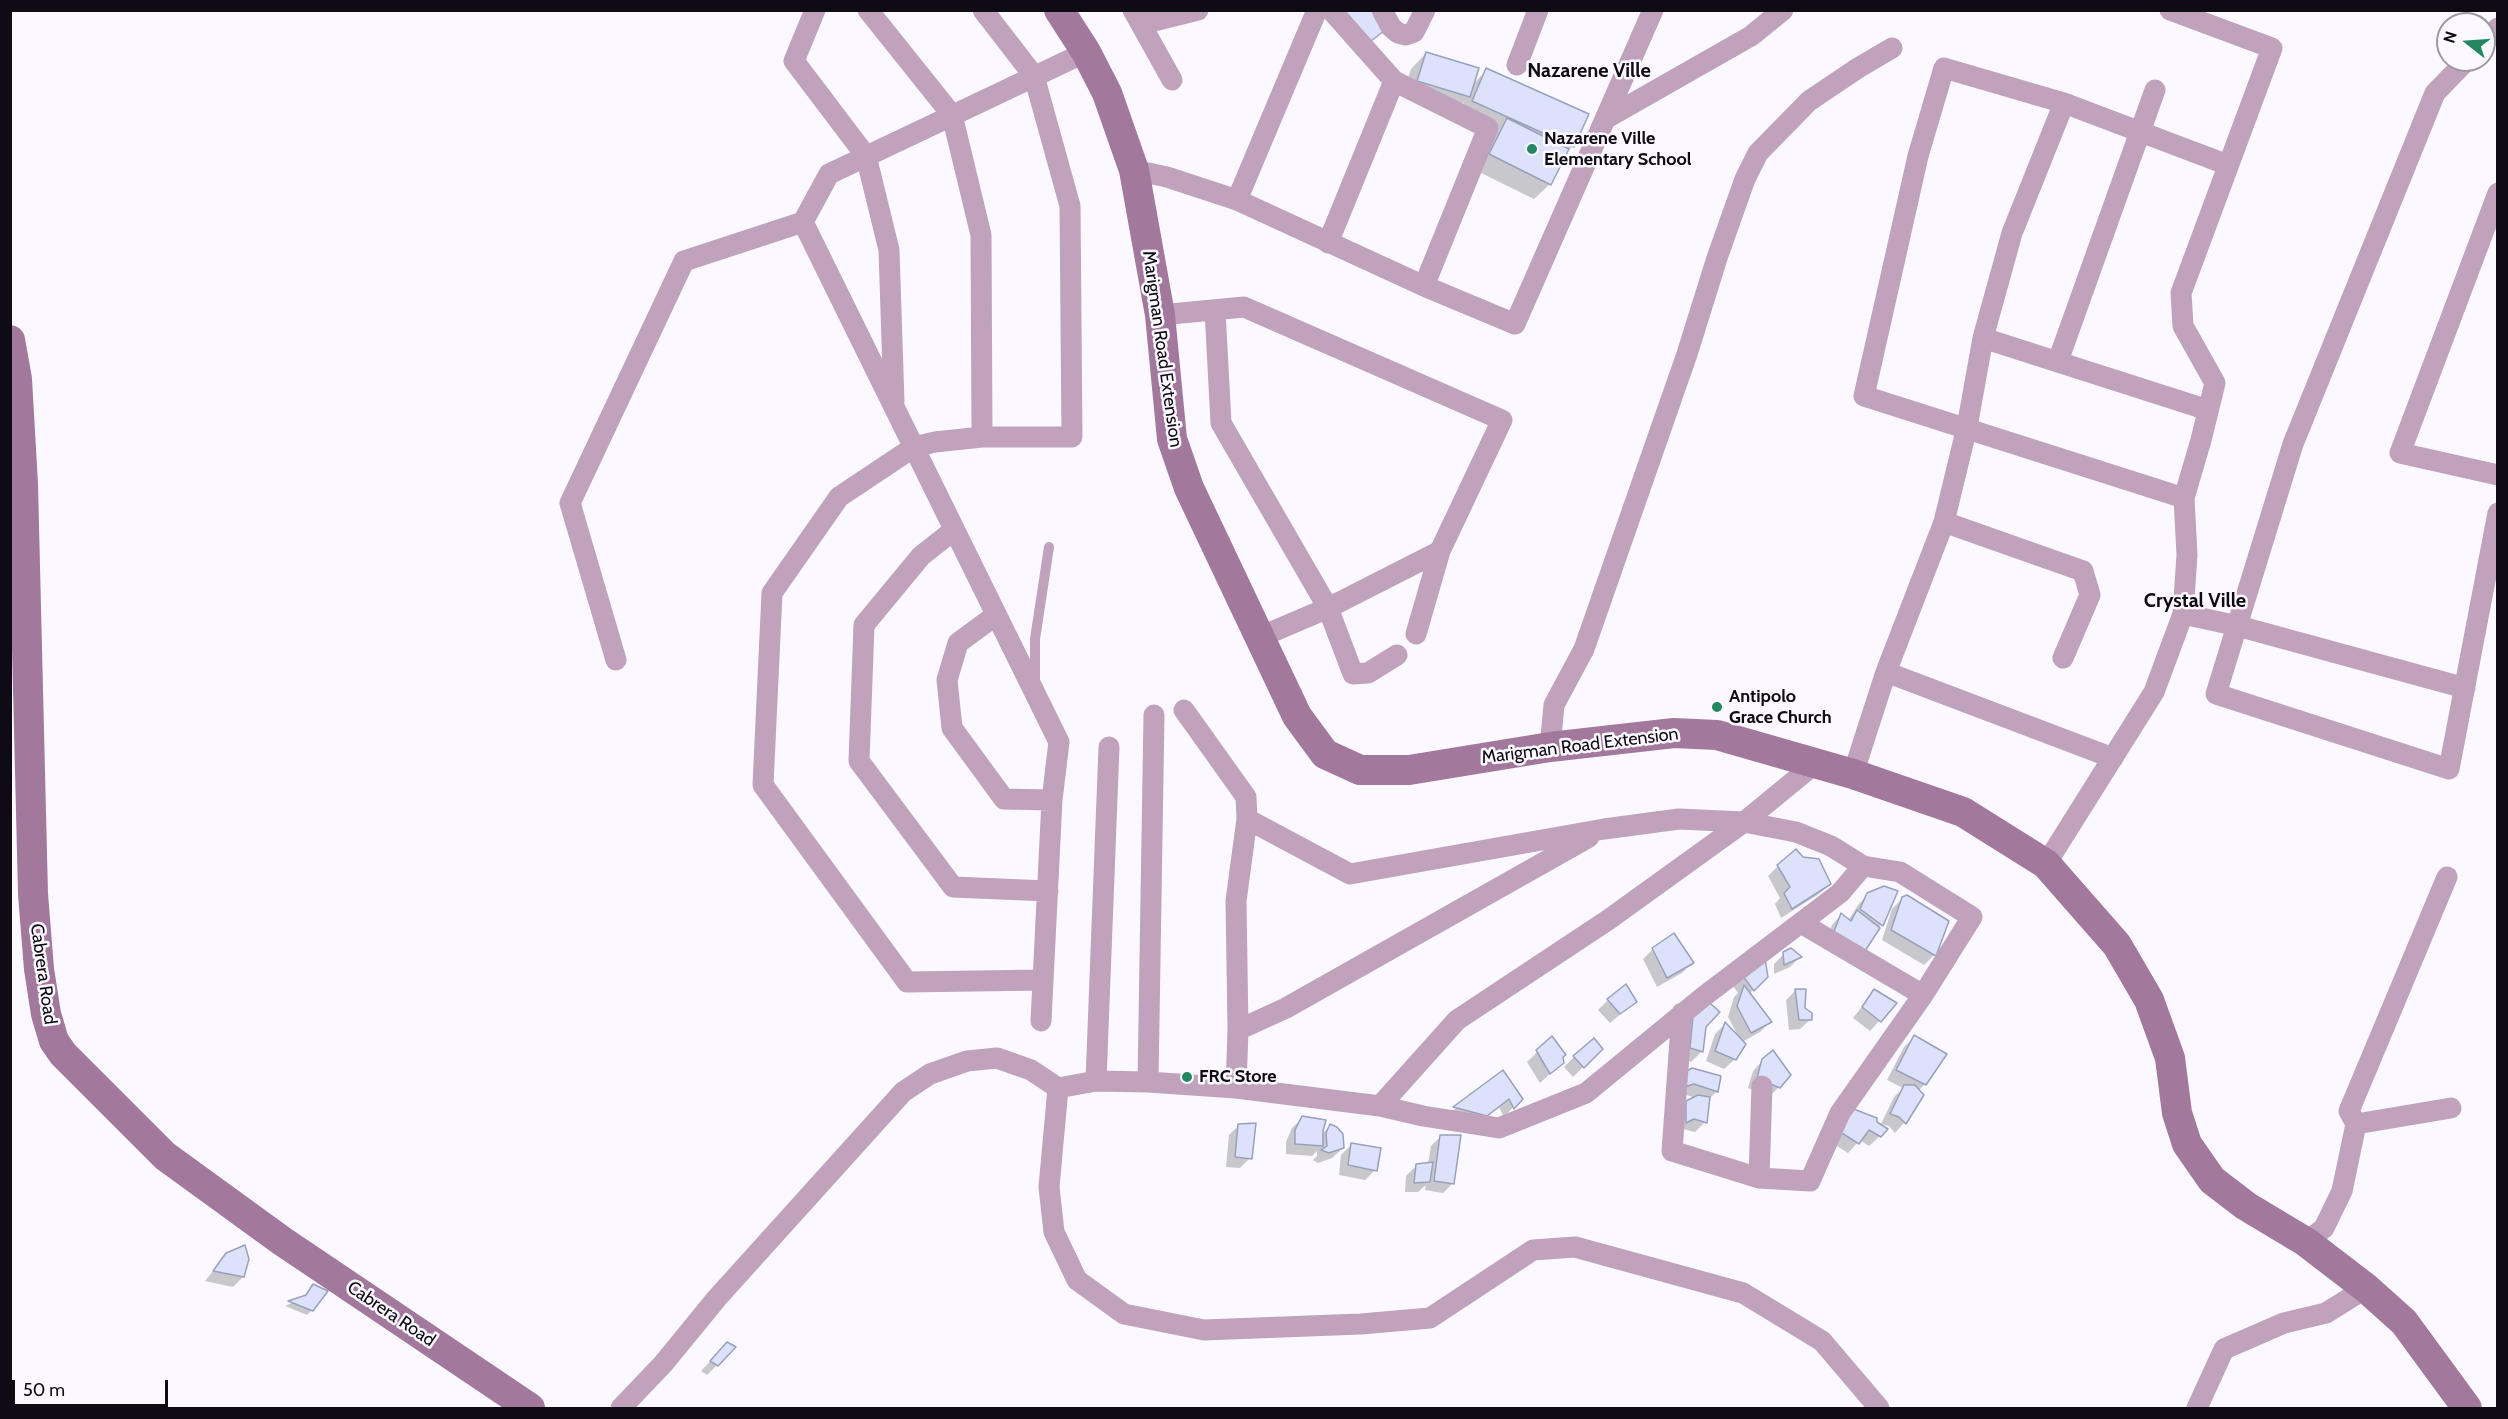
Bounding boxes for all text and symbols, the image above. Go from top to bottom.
north arrow [2436,12,2496,72]
text: N [2439,29,2461,45]
district label: Nazarene Ville [1527,59,1651,83]
place label: Nazarene Ville Elementary School [1544,128,1691,170]
marker: Nazarene Ville Elementary School [1525,142,1539,156]
street label: Marigman Road Extension [1138,249,1186,449]
district label: Crystal Ville [2144,589,2246,613]
place label: Antipolo Grace Church [1729,686,1832,728]
marker: Antipolo Grace Church [1710,700,1724,714]
street label: Marigman Road Extension [1480,723,1680,769]
street label: Cabrera Road [25,922,61,1026]
place label: FRC Store [1199,1066,1276,1088]
marker: FRC Store [1180,1070,1194,1084]
street label: Cabrera Road [343,1277,439,1351]
scale bar [15,1368,171,1406]
text: 50 m [23,1379,65,1401]

